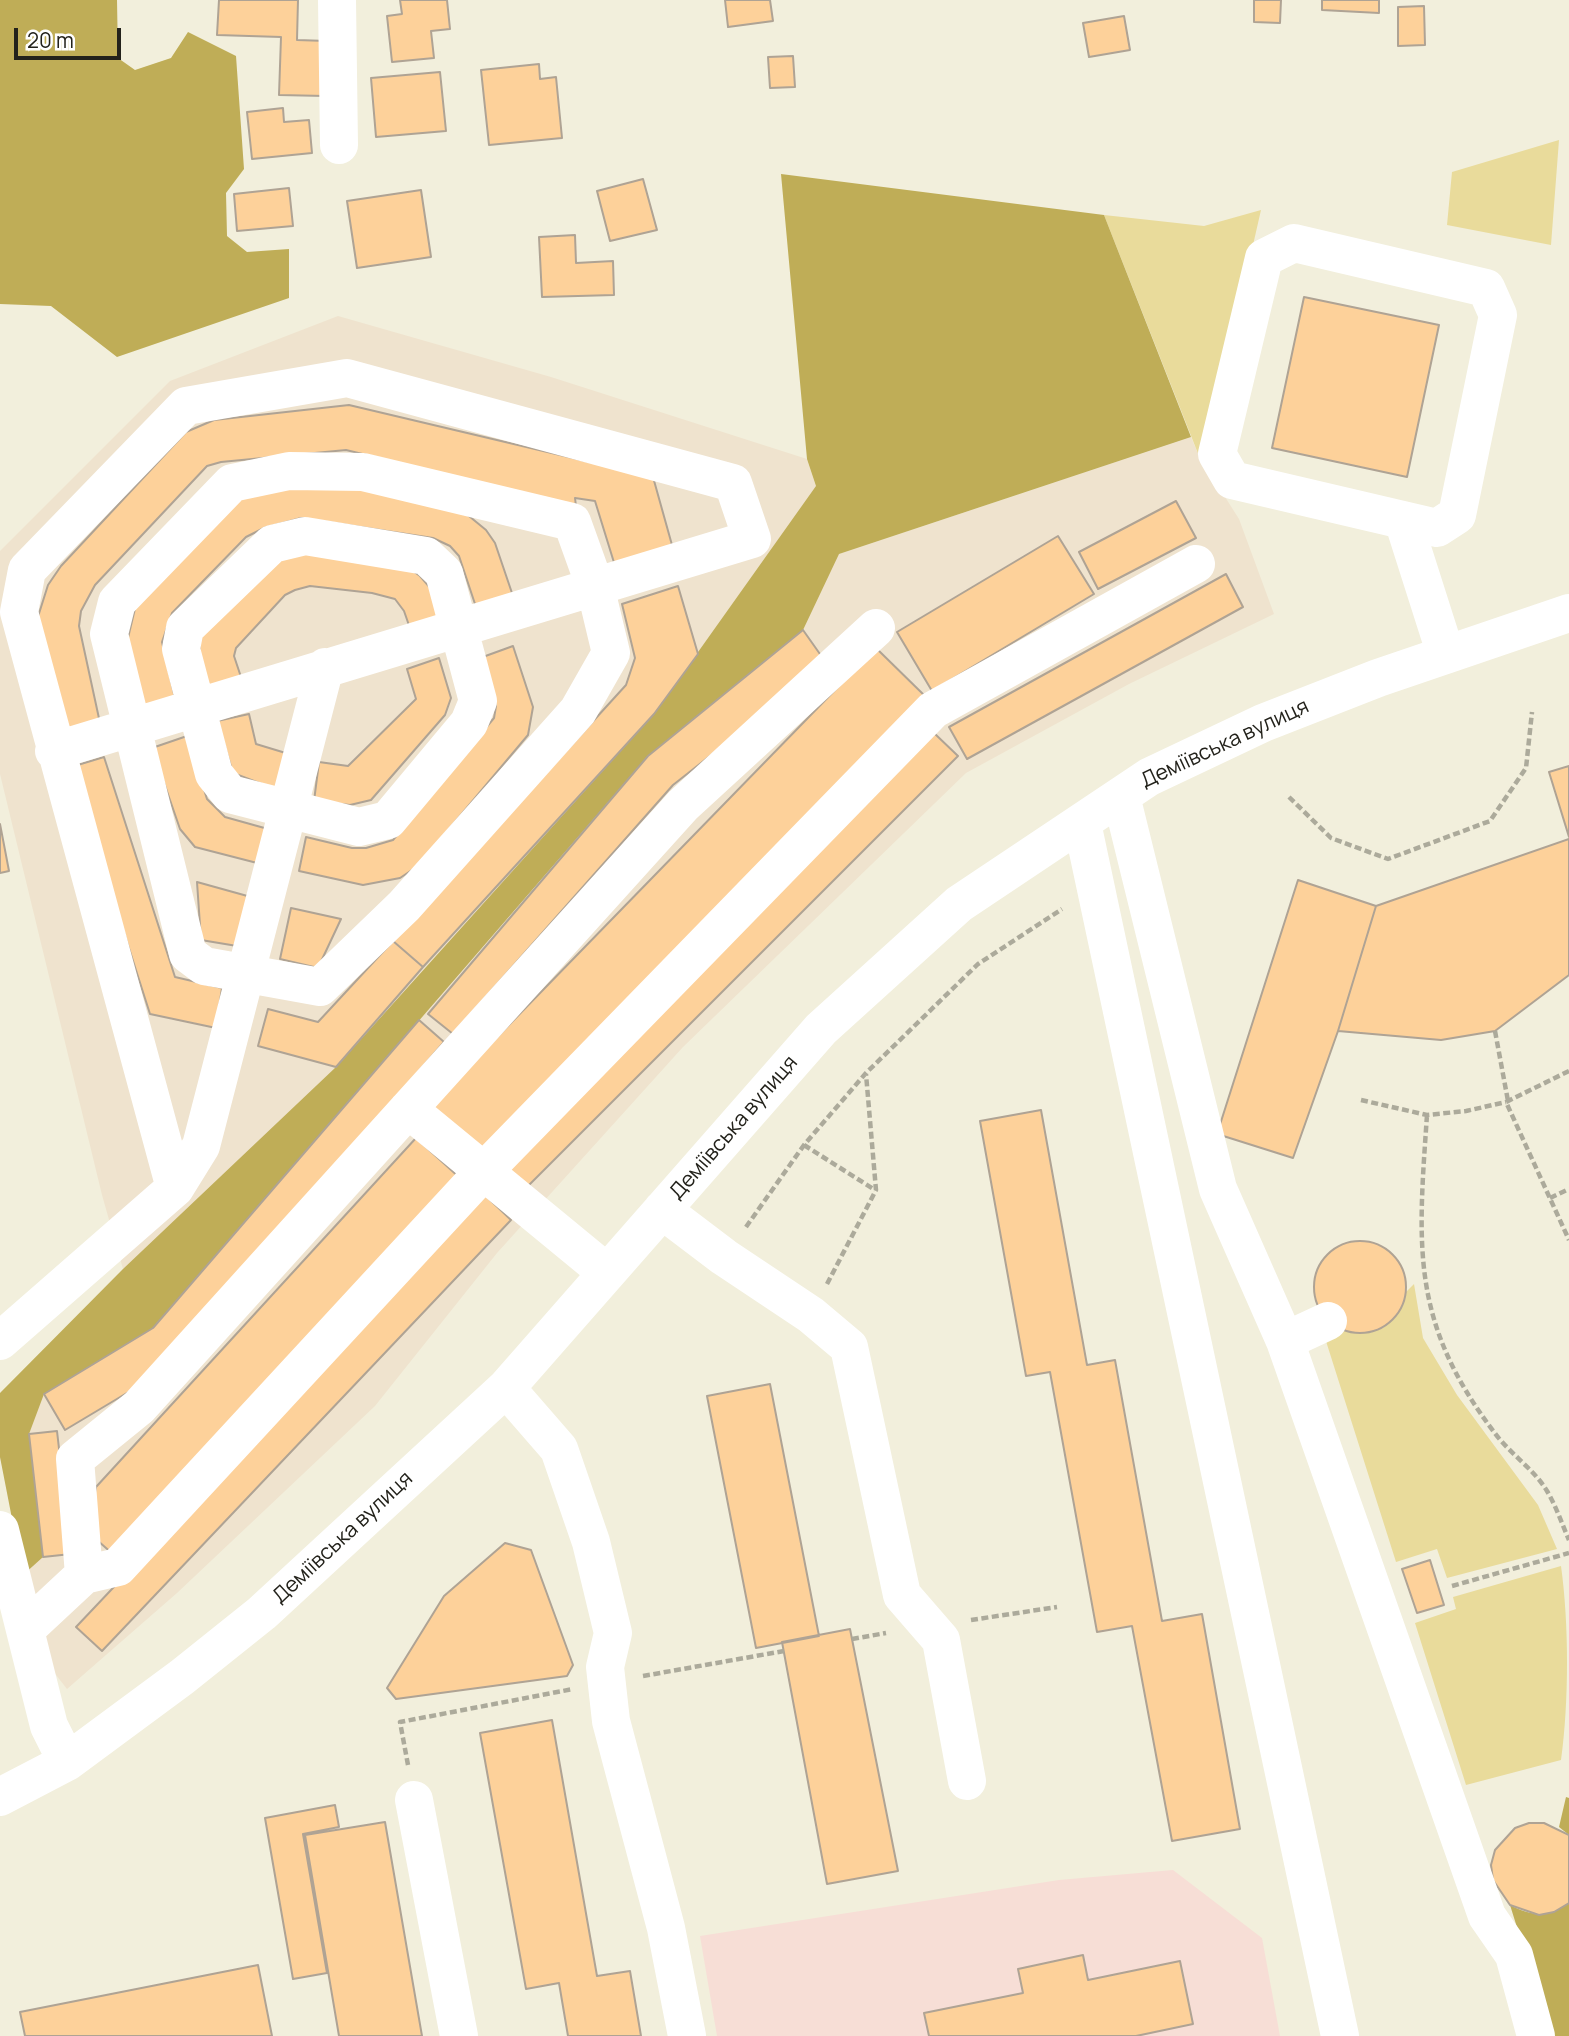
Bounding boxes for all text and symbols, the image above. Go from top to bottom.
scale bar [18,14,124,58]
text: 20 m [27,26,74,54]
street label: Деміївська вулиця [1137,694,1313,794]
street label: Деміївська вулиця [665,1051,803,1205]
street label: Деміївська вулиця [268,1466,418,1610]

